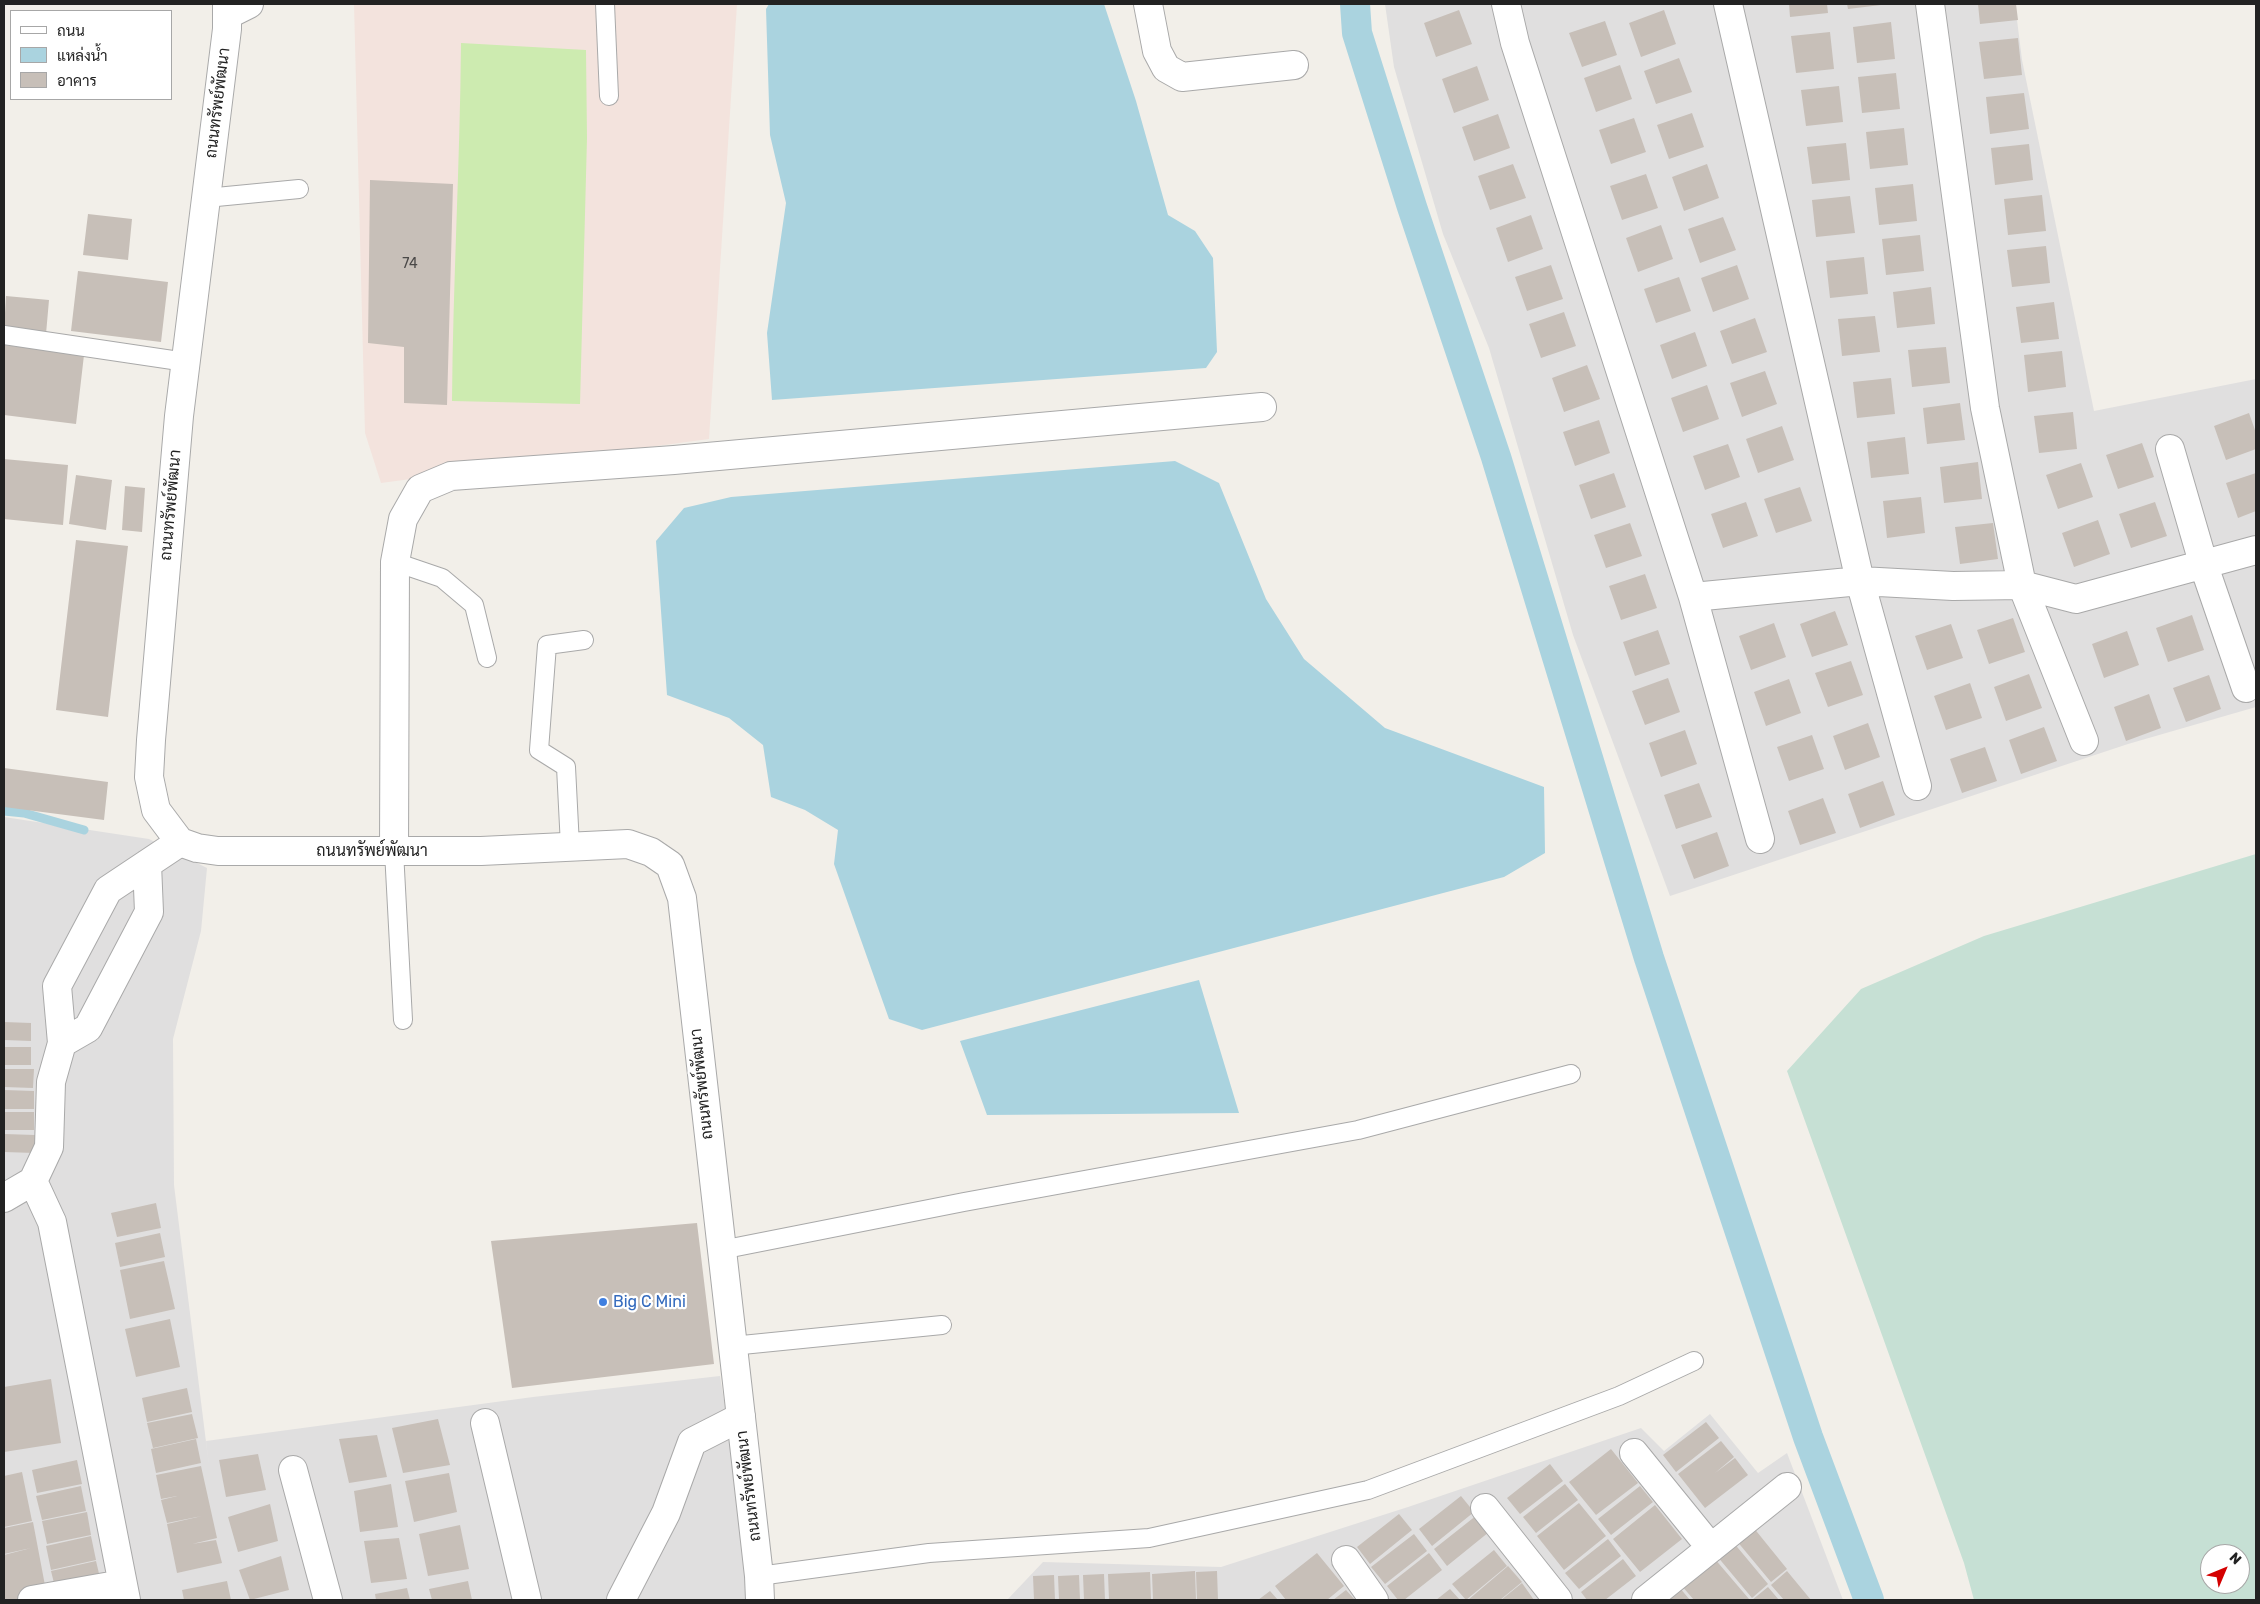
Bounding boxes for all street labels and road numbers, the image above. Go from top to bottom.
street label: ถนนทรัพย์พัฒนา [202,47,234,159]
street label: ถนนทรัพย์พัฒนา [157,449,185,561]
street label: ถนนทรัพย์พัฒนา [316,841,428,861]
street label: ถนนทรัพย์พัฒนา [687,1028,717,1140]
street label: ถนนทรัพย์พัฒนา [733,1430,765,1542]

